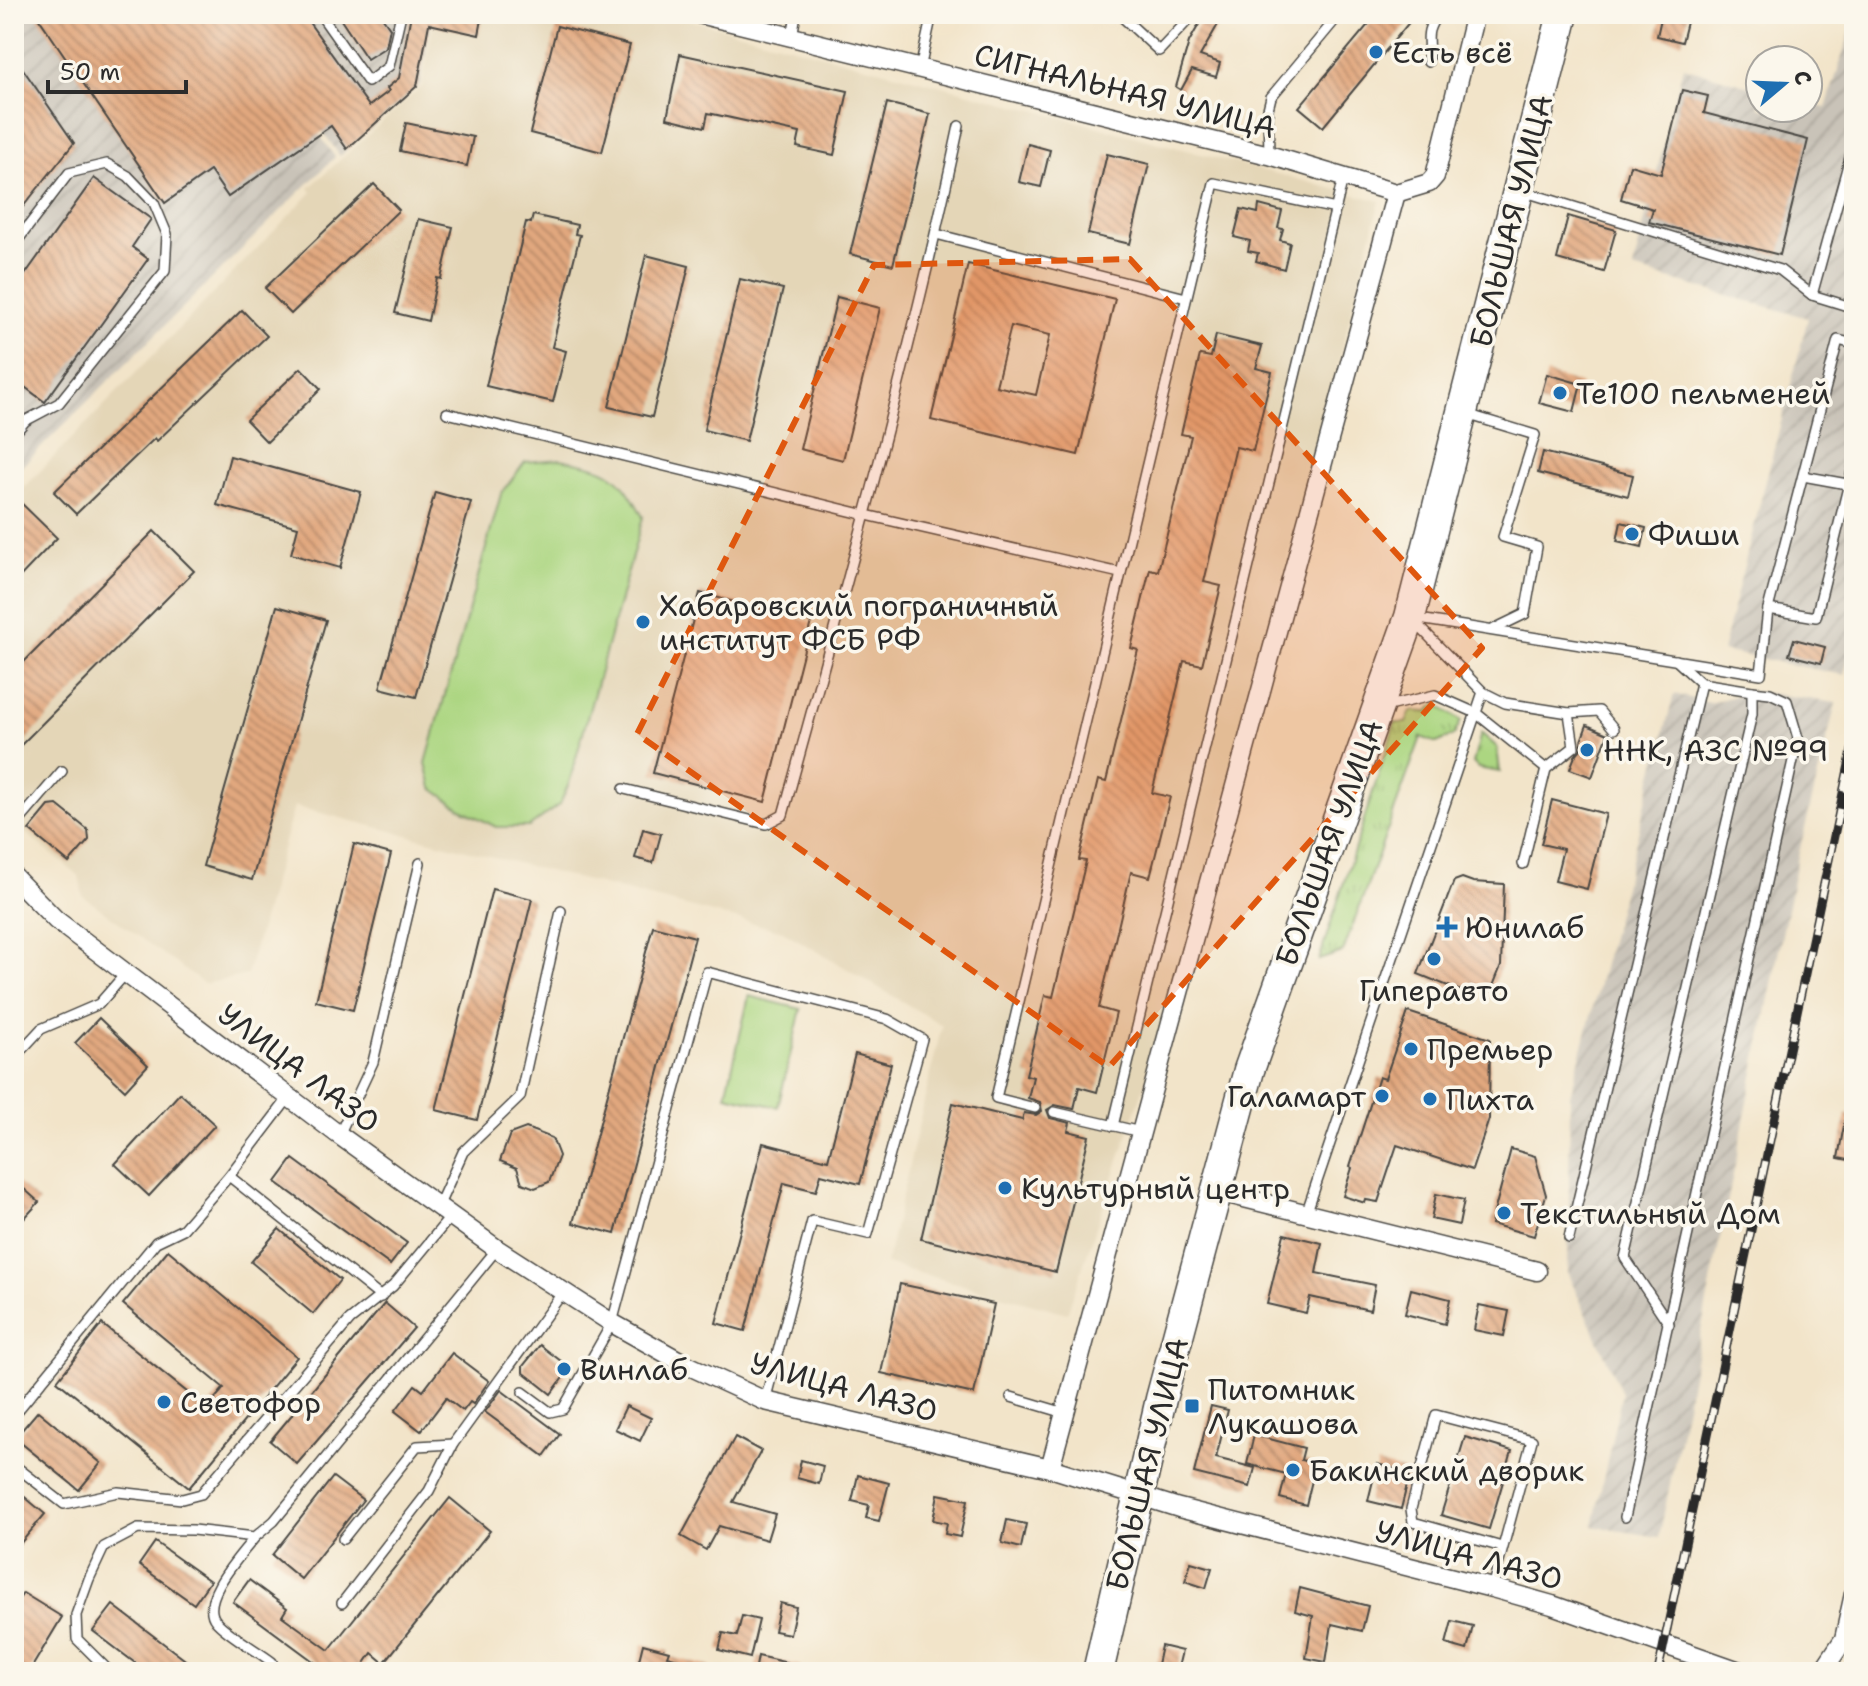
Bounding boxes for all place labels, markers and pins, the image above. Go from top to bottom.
place label: Есть всё [1392,32,1513,73]
marker: Есть всё [1367,43,1385,61]
place label: Те100 пельменей [1576,373,1830,414]
marker: Те100 пельменей [1551,384,1569,402]
place label: Фиши [1648,514,1740,555]
marker: Фиши [1623,525,1641,543]
place label: Хабаровский пограничный институт ФСБ РФ [659,585,1058,660]
marker: Хабаровский пограничный институт ФСБ РФ [634,613,652,631]
place label: ННК, АЗС №99 [1603,730,1829,771]
marker: ННК, АЗС №99 [1578,741,1596,759]
place label: Юнилаб [1465,907,1584,948]
marker: Юнилаб [1436,916,1458,938]
marker: Гиперавто [1425,950,1443,968]
place label: Гиперавто [1359,970,1509,1011]
place label: Премьер [1427,1029,1553,1070]
marker: Премьер [1402,1040,1420,1058]
place label: Галамарт [1227,1076,1367,1117]
place label: Пихта [1446,1079,1535,1120]
marker: Галамарт [1373,1087,1391,1105]
marker: Пихта [1421,1090,1439,1108]
place label: Культурный центр [1021,1168,1290,1209]
marker: Культурный центр [996,1179,1014,1197]
place label: Текстильный Дом [1520,1193,1780,1234]
marker: Текстильный Дом [1495,1204,1513,1222]
place label: Винлаб [580,1349,688,1390]
marker: Винлаб [555,1360,573,1378]
place label: Питомник Лукашова [1208,1369,1358,1444]
place label: Светофор [180,1382,321,1423]
marker: Светофор [155,1393,173,1411]
marker: Питомник Лукашова [1183,1397,1201,1415]
place label: Бакинский дворик [1309,1450,1584,1491]
marker: Бакинский дворик [1284,1461,1302,1479]

